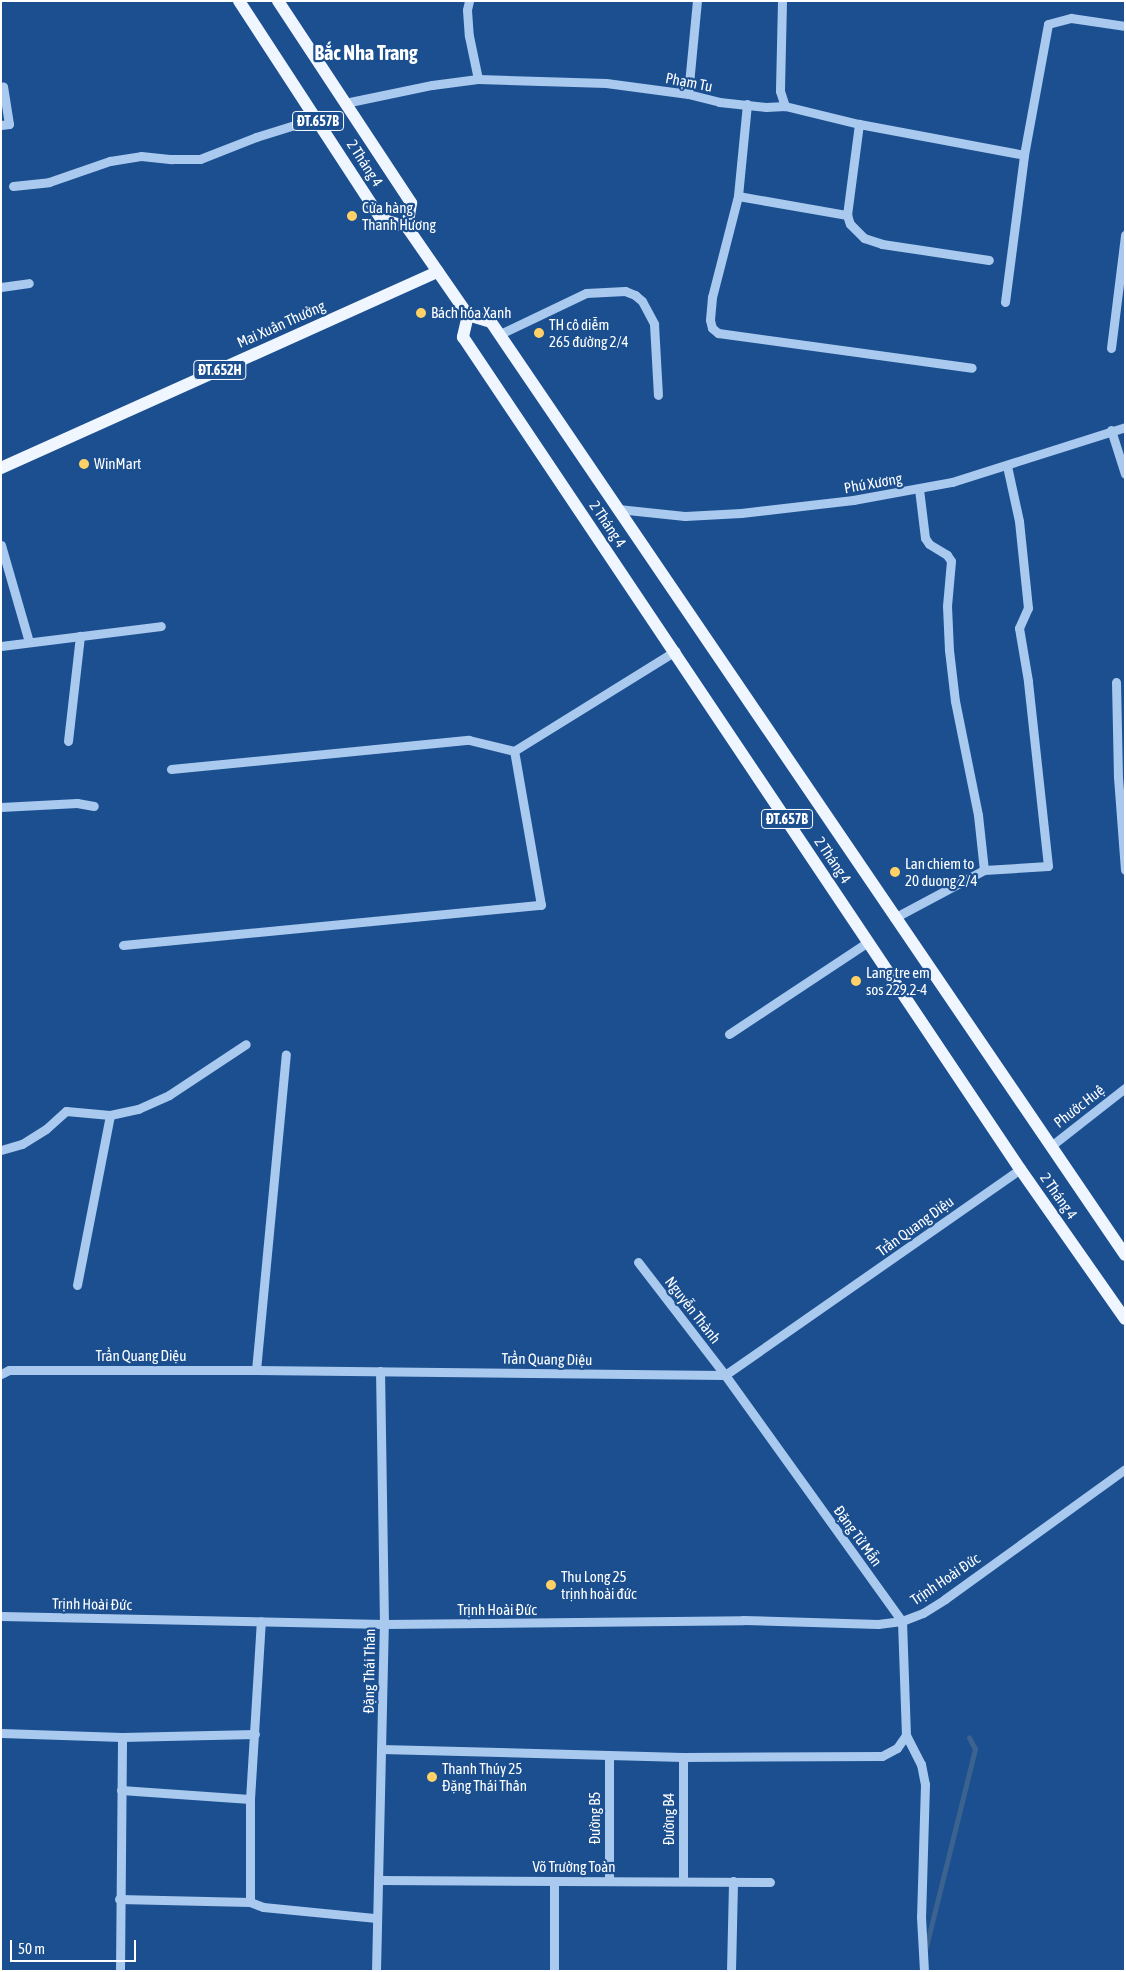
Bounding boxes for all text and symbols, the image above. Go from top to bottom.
district label: Bắc Nha Trang [314,40,418,64]
street label: Phạm Tu [664,69,714,95]
road number: ĐT.657B [292,110,344,132]
street label: 2 Tháng 4 [343,136,387,190]
place label: Cửa hàng Thanh Hương [362,198,436,233]
marker: Cửa hàng Thanh Hương [346,210,358,222]
street label: Mai Xuân Thưởng [234,297,328,351]
place label: Bách hóa Xanh [431,304,512,322]
marker: Bách hóa Xanh [415,307,427,319]
place label: TH cô diễm 265 đường 2/4 [549,315,629,350]
marker: TH cô diễm 265 đường 2/4 [533,327,545,339]
road number: ĐT.652H [192,358,248,382]
place label: WinMart [94,455,141,473]
marker: WinMart [78,458,90,470]
street label: Phú Xương [843,469,903,497]
street label: 2 Tháng 4 [586,497,630,551]
road number: ĐT.657B [761,808,813,831]
street label: 2 Tháng 4 [811,833,855,887]
place label: Lan chiem to 20 duong 2/4 [905,854,978,889]
marker: Lan chiem to 20 duong 2/4 [889,866,901,878]
place label: Lang tre em sos 229.2-4 [866,963,930,998]
marker: Lang tre em sos 229.2-4 [850,975,862,987]
street label: Phước Huệ [1050,1081,1108,1131]
street label: 2 Tháng 4 [1037,1169,1081,1223]
street label: Trần Quang Diệu [873,1192,957,1260]
street label: Nguyễn Thành [661,1273,725,1347]
street label: Trần Quang Diệu [96,1347,186,1365]
street label: Trần Quang Diệu [501,1349,593,1369]
street label: Đặng Tử Mẫn [830,1502,886,1570]
street label: Trịnh Hoài Đức [907,1549,983,1609]
place label: Thu Long 25 trịnh hoài đức [561,1567,637,1602]
marker: Thu Long 25 trịnh hoài đức [545,1579,557,1591]
street label: Trịnh Hoài Đức [52,1594,132,1614]
street label: Trịnh Hoài Đức [457,1601,537,1619]
street label: Đặng Thái Thân [359,1628,379,1714]
place label: Thanh Thúy 25 Đặng Thái Thân [442,1759,527,1794]
marker: Thanh Thúy 25 Đặng Thái Thân [426,1771,438,1783]
street label: Đường B5 [586,1792,604,1844]
street label: Đường B4 [660,1793,678,1845]
street label: Võ Trường Toàn [532,1858,616,1876]
scale bar [12,1930,139,1962]
text: 50 m [18,1940,45,1957]

